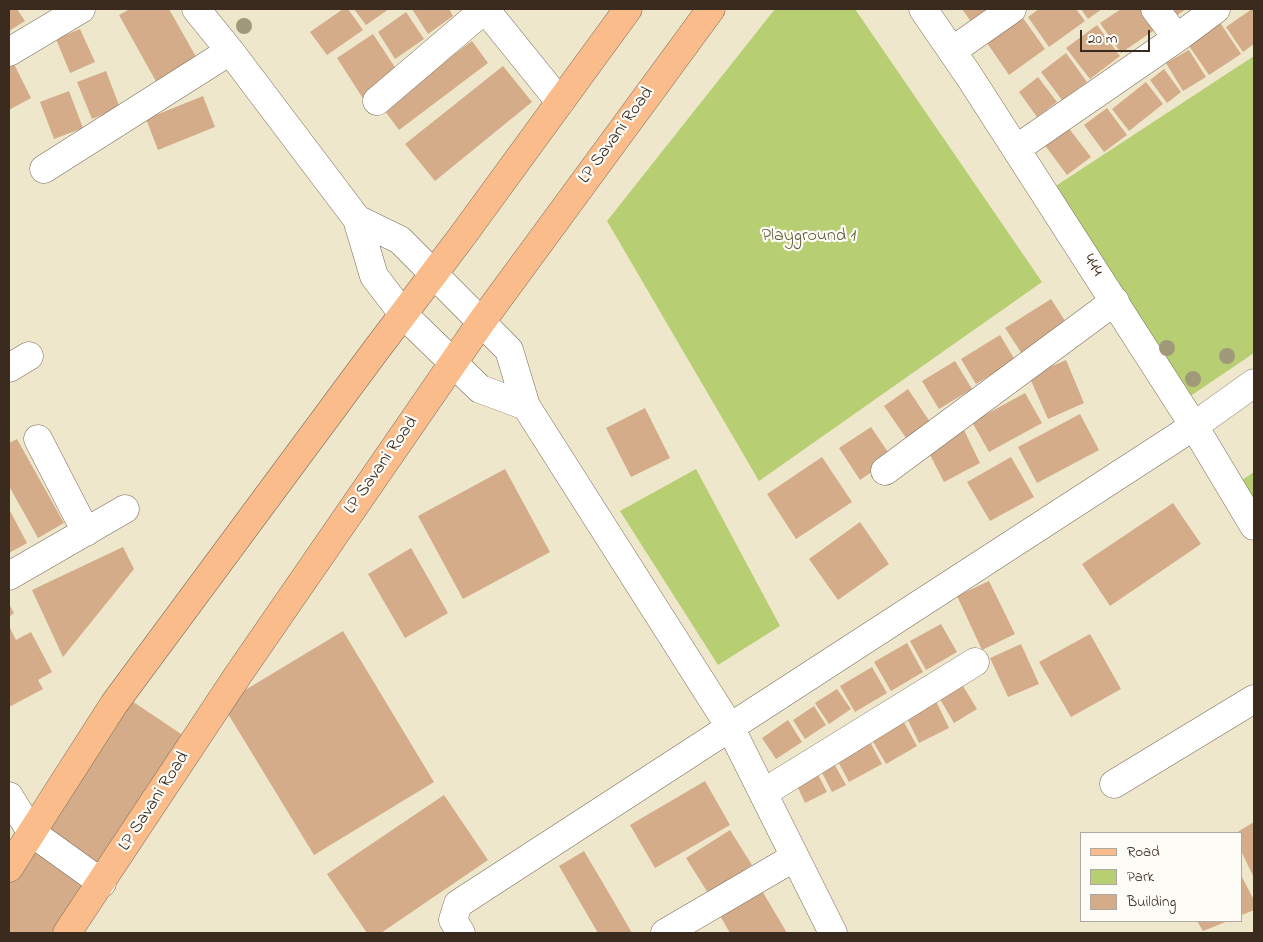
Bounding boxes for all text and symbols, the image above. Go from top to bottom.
scale bar [1083,20,1153,52]
text: 20 m [1088,28,1117,50]
street label: LP Savani Road [575,83,659,189]
park label: Playground 1 [762,226,856,248]
street label: 444 [1077,251,1107,281]
street label: LP Savani Road [340,413,424,519]
street label: LP Savani Road [115,748,195,856]
legend [1080,832,1243,922]
text: Road [1127,841,1160,863]
text: Park [1127,866,1154,888]
text: Building [1127,891,1176,913]

